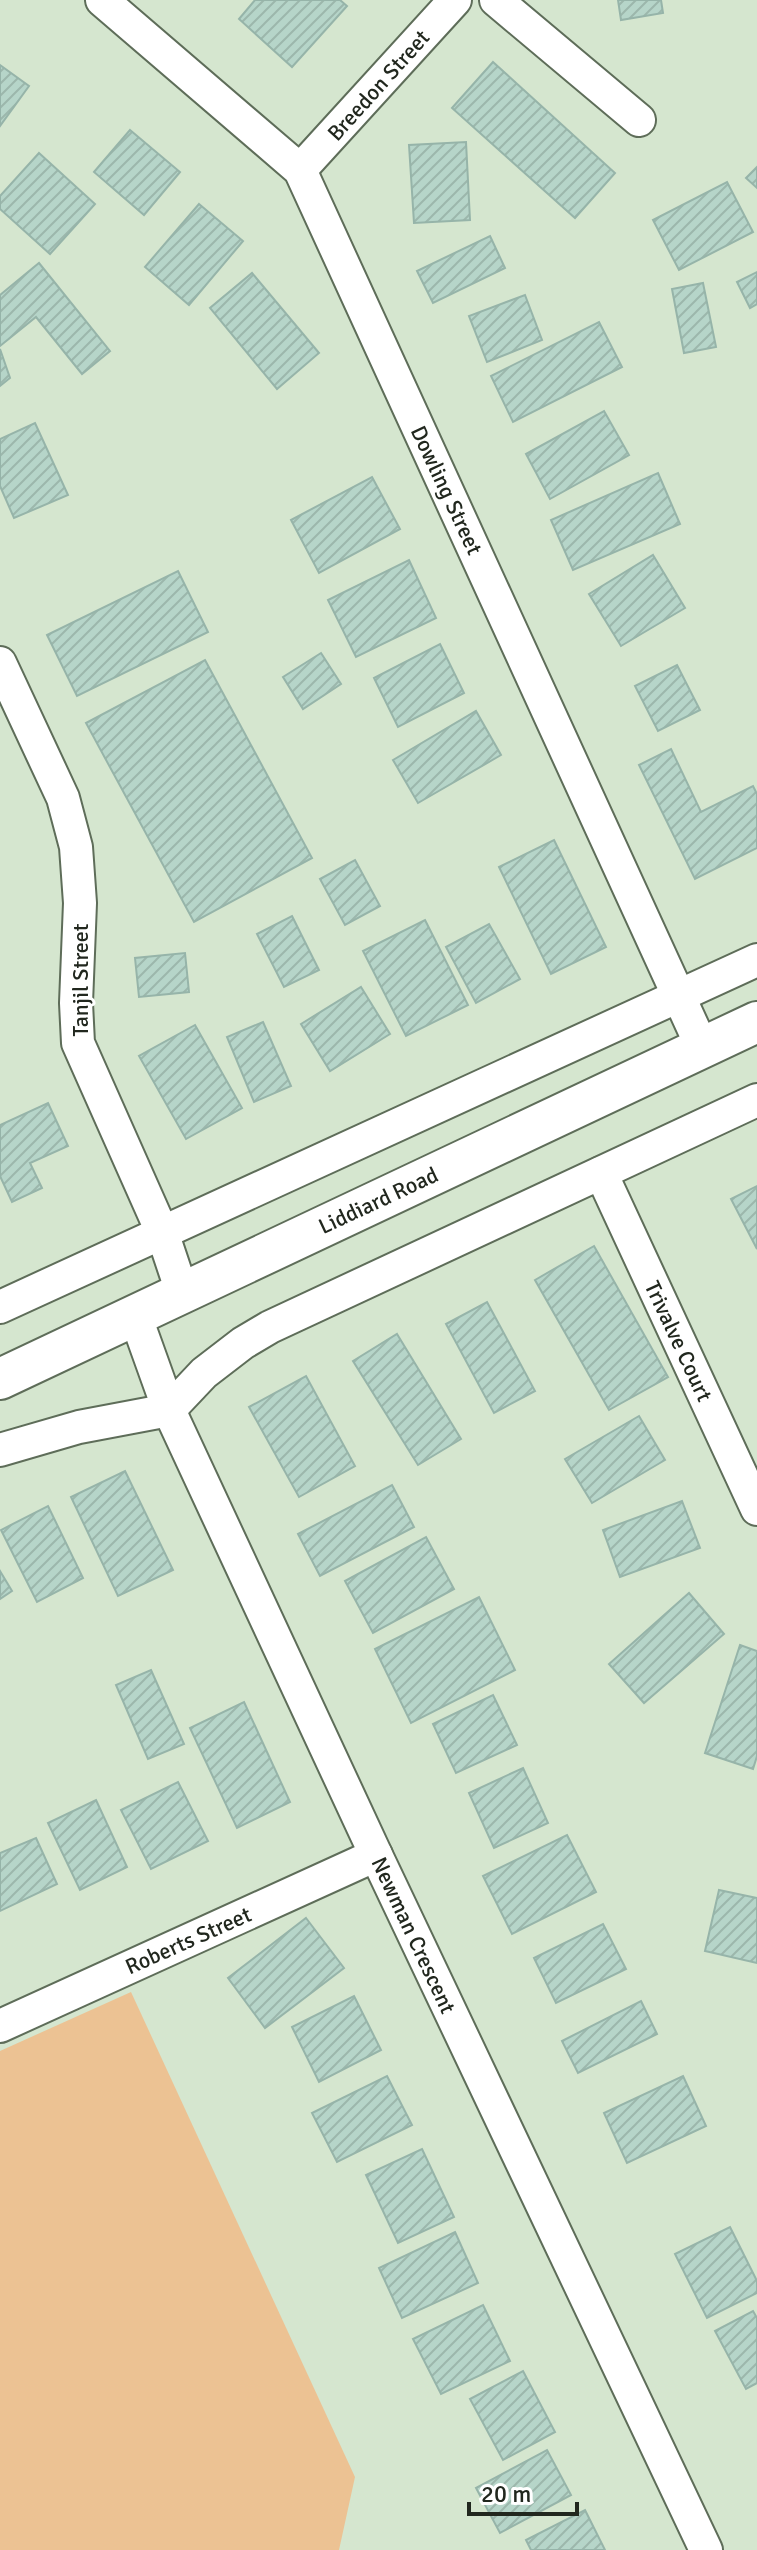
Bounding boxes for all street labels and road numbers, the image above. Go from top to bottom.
street label: Breedon Street [322,24,435,146]
street label: Dowling Street [405,421,488,559]
street label: Tanjil Street [67,923,94,1037]
street label: Liddiard Road [314,1161,442,1240]
street label: Trivalve Court [639,1277,718,1406]
street label: Newman Crescent [365,1853,462,2018]
street label: Roberts Street [121,1901,256,1980]

